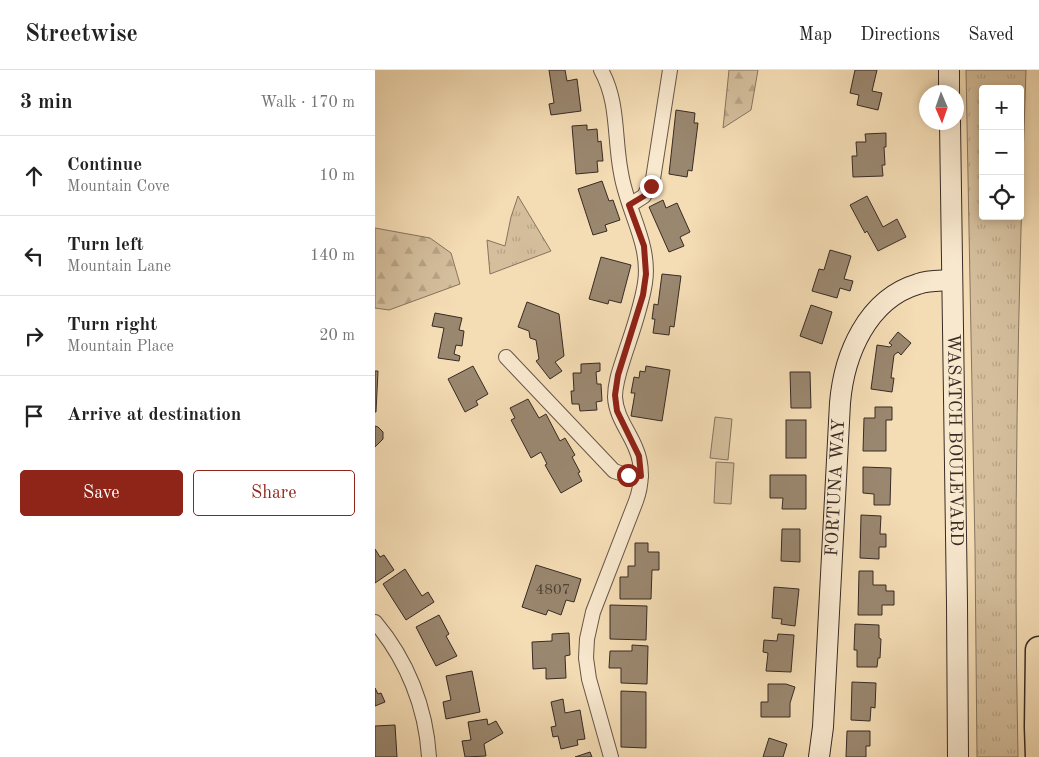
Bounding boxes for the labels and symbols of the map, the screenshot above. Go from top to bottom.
north arrow [919,85,964,130]
route end [640,175,663,198]
street label: WASATCH BOULEVARD [944,334,965,546]
street label: FORTUNA WAY [823,418,848,557]
route start [617,464,640,487]
house number: 4807 [536,583,570,598]

